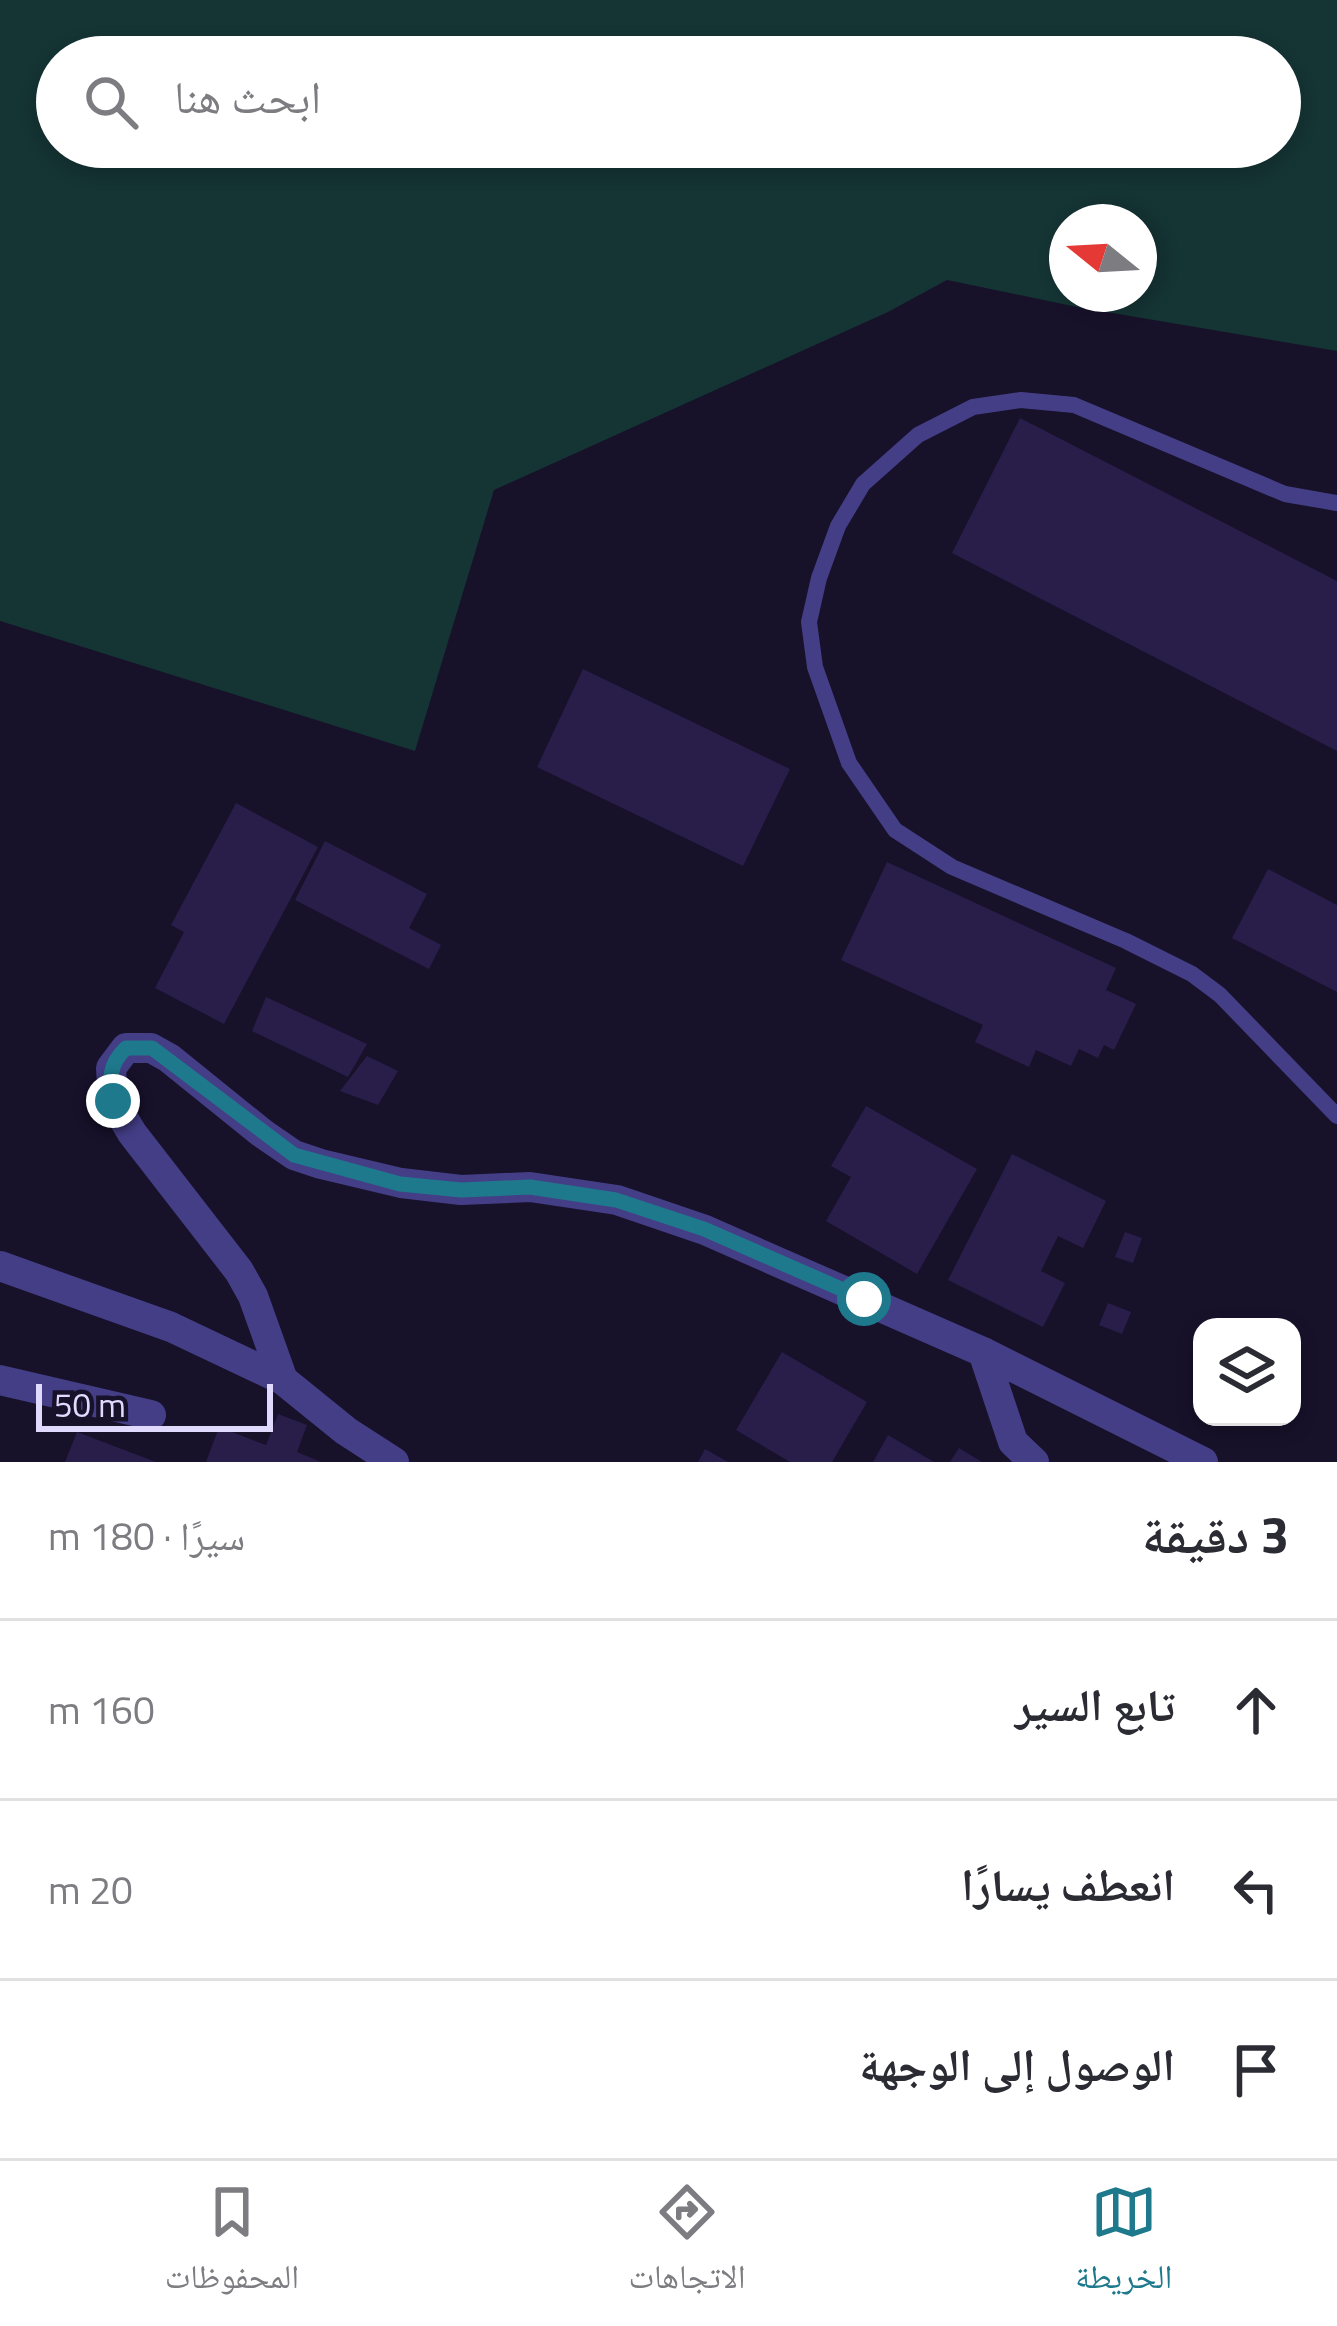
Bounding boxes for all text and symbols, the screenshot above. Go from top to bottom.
search box [36,36,1301,168]
text: ابحث هنا [174,62,321,130]
icon: search [78,69,144,135]
north arrow [1049,204,1157,312]
route end [86,1074,140,1128]
route start [837,1272,891,1326]
map controls [1193,1318,1301,1426]
button: layers [1193,1318,1301,1426]
scale bar [36,1378,273,1431]
text: 50 m [54,1380,126,1430]
text: 3 دقيقة [1142,1495,1289,1573]
text: سيرًا · 180 m [48,1506,245,1565]
text: تابع السير [1015,1670,1175,1738]
icon: ahead [1223,1677,1289,1743]
text: 160 m [48,1680,155,1739]
text: انعطف يسارًا [961,1850,1175,1918]
icon: left [1223,1857,1289,1923]
text: 20 m [48,1860,133,1919]
text: الوصول إلى الوجهة [859,2030,1175,2098]
icon: arrive [1223,2037,1289,2103]
tab: المحفوظات [165,2179,299,2309]
tab: الاتجاهات [628,2179,746,2309]
tab: الخريطة [1075,2179,1172,2309]

